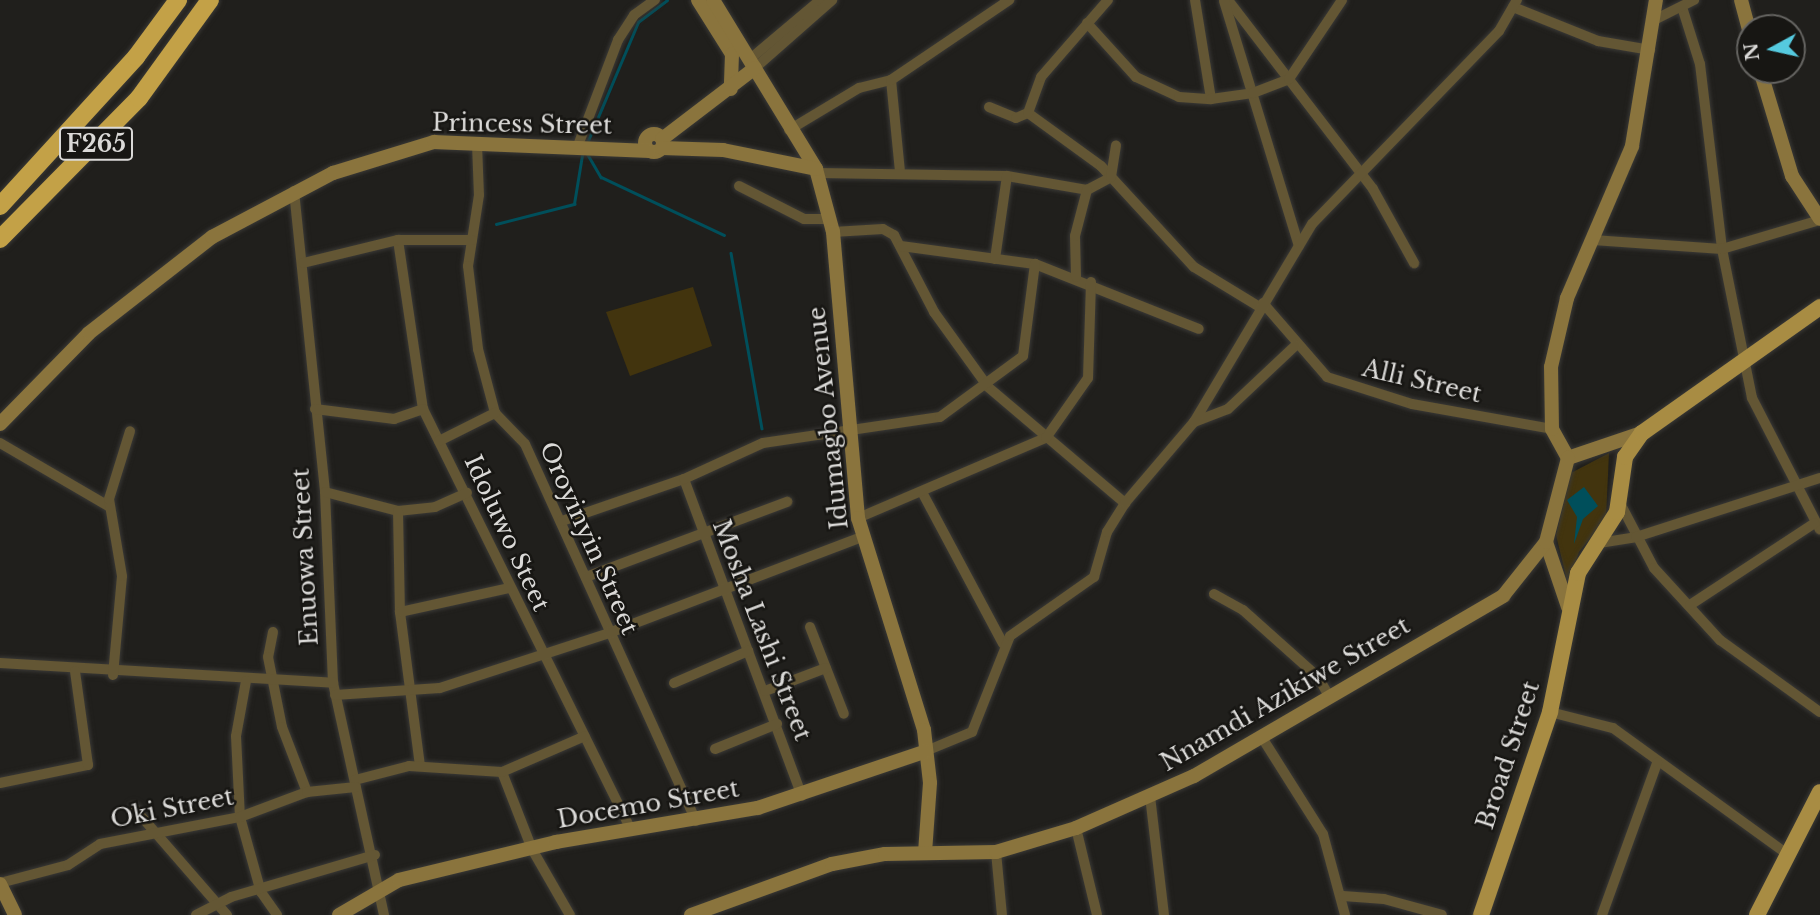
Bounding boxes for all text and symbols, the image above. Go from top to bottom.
north arrow [1736,14,1806,84]
text: N [1739,41,1764,62]
street label: Princess Street [432,108,612,140]
road number: F265 [57,125,134,164]
street label: Idumagbo Avenue [802,305,854,531]
street label: Alli Street [1360,353,1484,409]
street label: Oroyinyin Street [534,437,644,639]
street label: Idoluwo Steet [458,450,556,616]
street label: Enuowa Street [286,467,324,647]
street label: Mosha Lashi Street [707,516,817,744]
street label: Nnamdi Azikiwe Street [1155,611,1415,777]
street label: Broad Street [1471,677,1545,833]
street label: Docemo Street [555,774,741,834]
street label: Oki Street [108,782,236,834]

